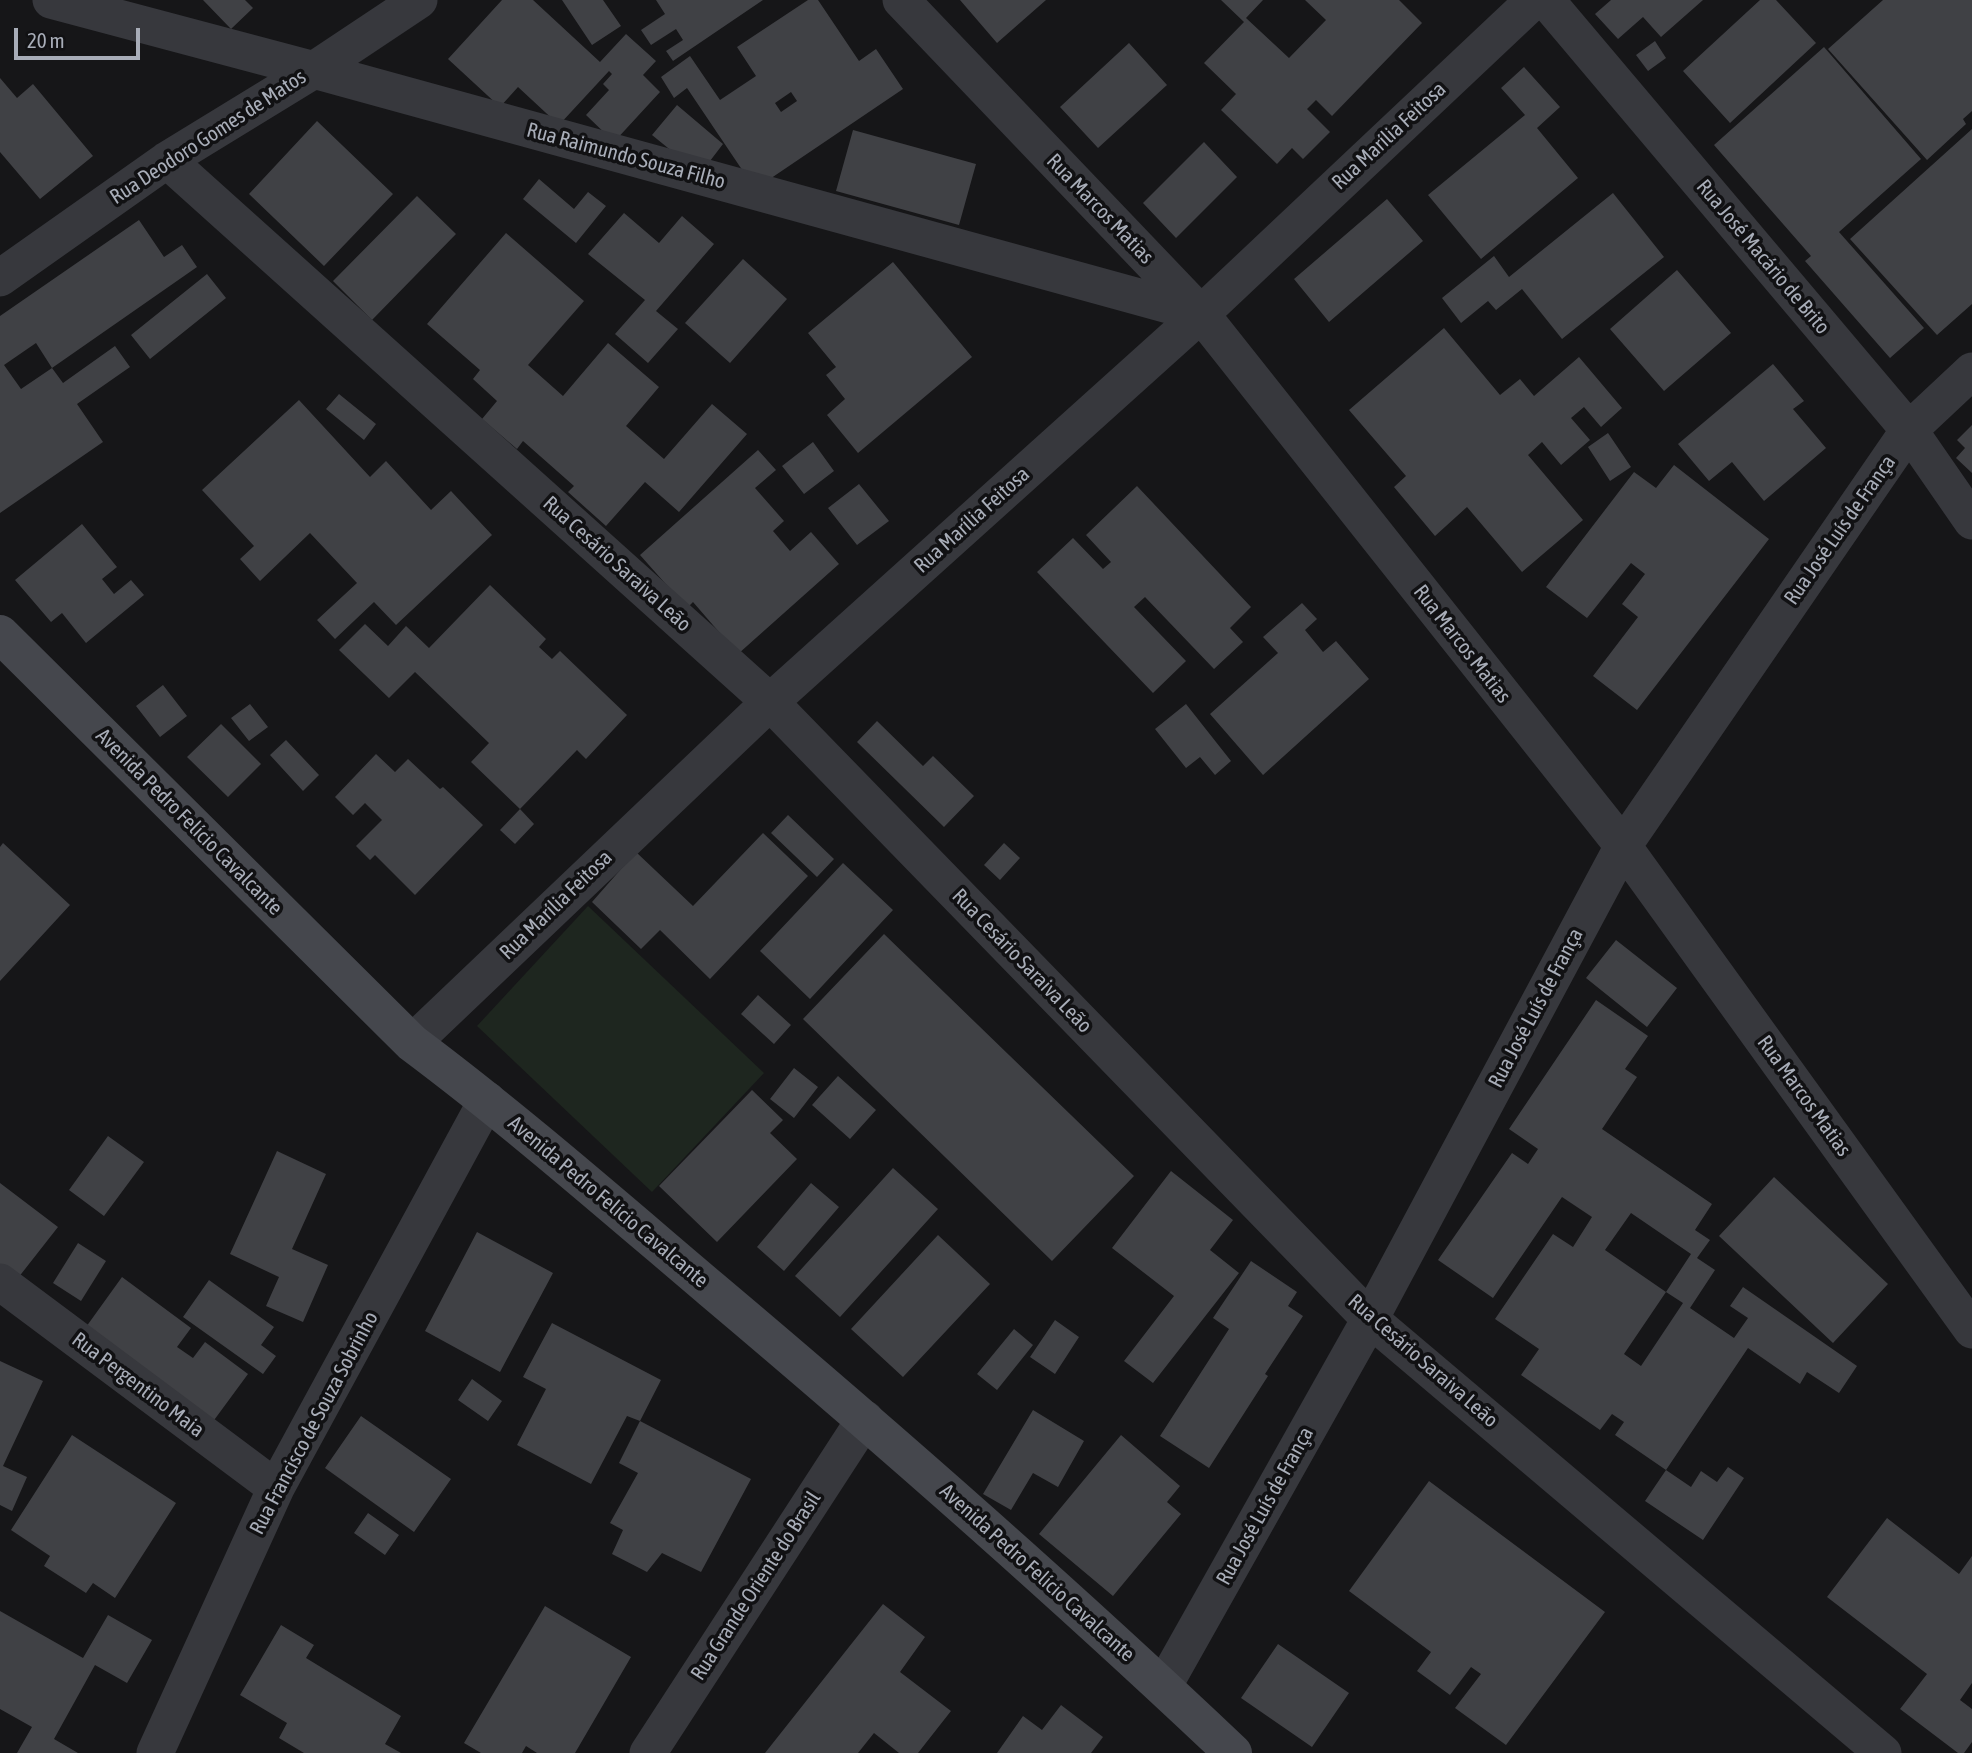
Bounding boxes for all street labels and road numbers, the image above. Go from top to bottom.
street label: Rua Deodoro Gomes de Matos [105,64,311,210]
street label: Rua Marília Feitosa [1327,77,1451,195]
street label: Rua Raimundo Souza Filho [524,117,728,195]
street label: Rua Marcos Matias [1041,149,1159,269]
street label: Rua José Macário de Brito [1691,175,1835,339]
street label: Rua José Luís de França [1779,450,1901,610]
street label: Rua Marília Feitosa [909,462,1035,578]
street label: Rua Cesário Saraiva Leão [538,491,696,637]
street label: Rua Marcos Matias [1408,580,1516,708]
street label: Avenida Pedro Felício Cavalcante [90,723,288,921]
street label: Rua Marília Feitosa [495,845,617,965]
street label: Rua Cesário Saraiva Leão [947,884,1097,1038]
street label: Rua José Luís de França [1483,924,1589,1092]
street label: Rua Marcos Matias [1752,1031,1856,1161]
street label: Avenida Pedro Felício Cavalcante [503,1111,713,1293]
street label: Rua Cesário Saraiva Leão [1343,1289,1503,1433]
street label: Rua Francisco de Souza Sobrinho [244,1307,384,1539]
street label: Rua Pergentino Maia [67,1327,209,1443]
street label: Rua José Luís de França [1211,1423,1319,1589]
street label: Avenida Pedro Felício Cavalcante [934,1479,1140,1667]
street label: Rua Grande Oriente do Brasil [686,1487,826,1685]

